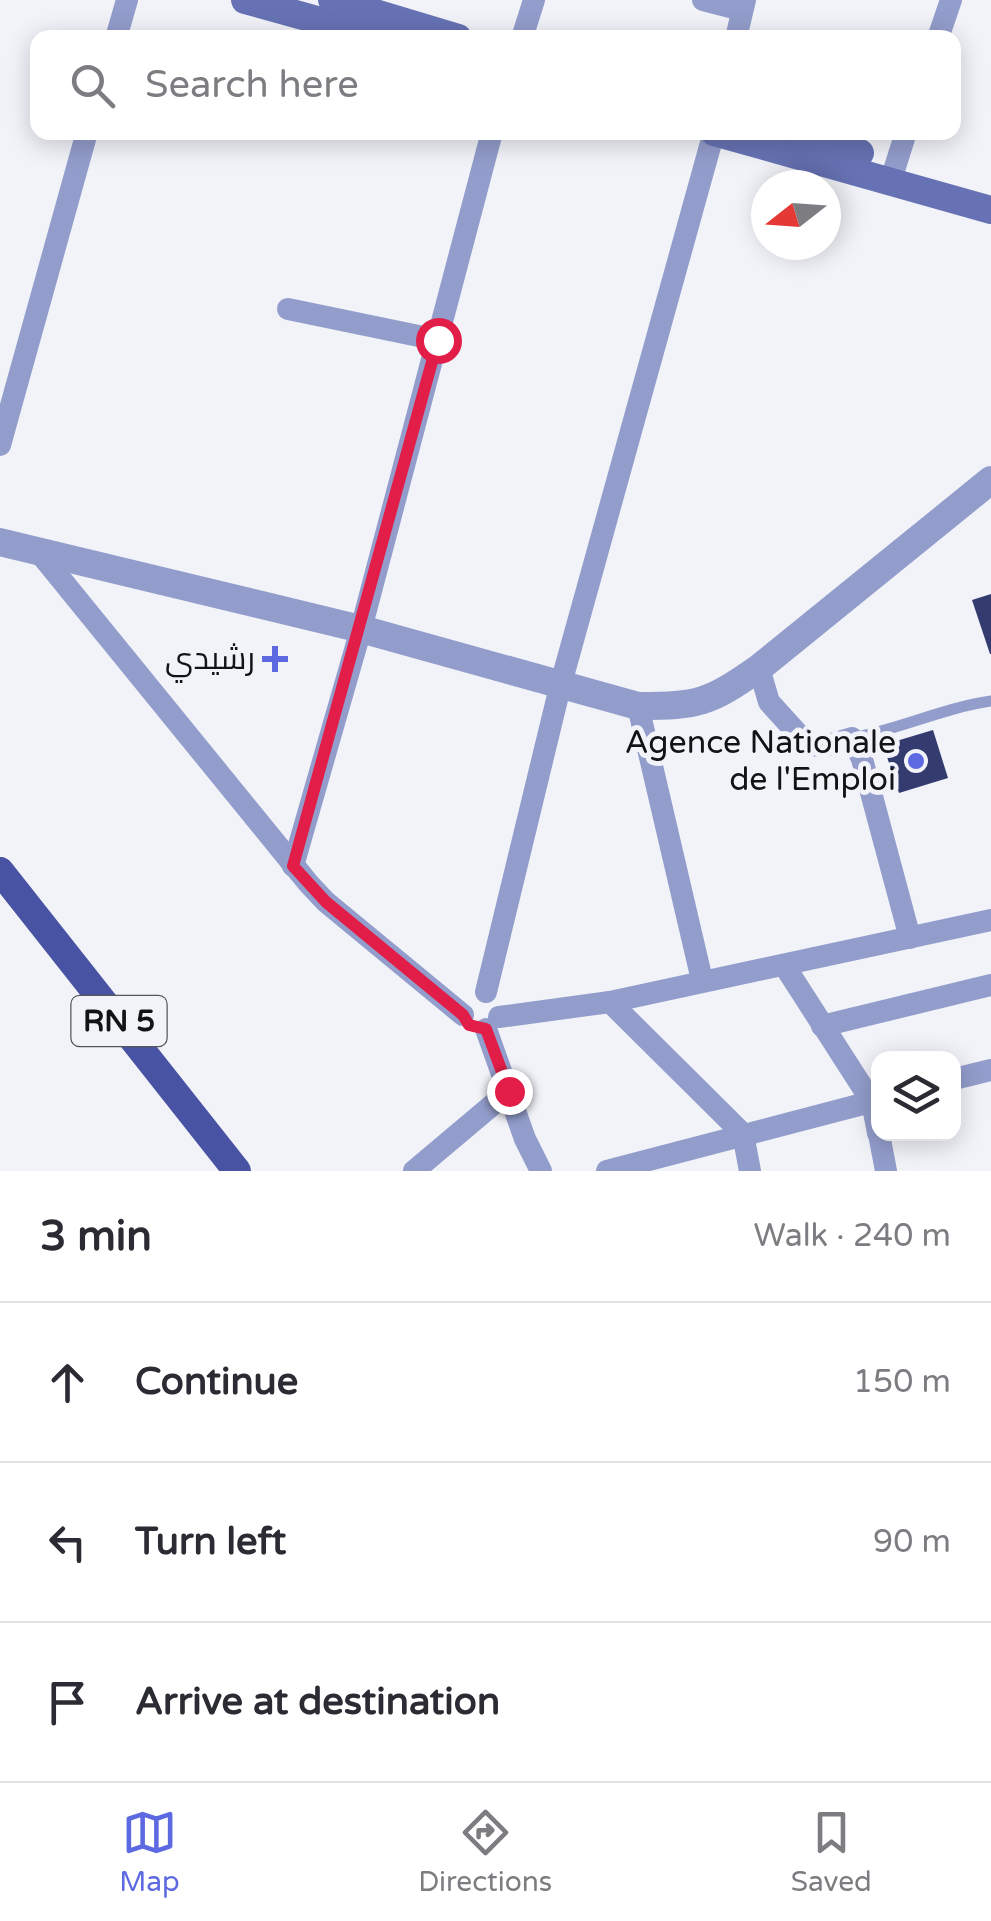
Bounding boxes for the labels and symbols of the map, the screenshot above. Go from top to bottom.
north arrow [751,170,841,260]
route start [416,318,462,364]
place label: رشيدي [165,640,255,683]
marker: رشيدي [264,648,286,670]
place label: Agence Nationale de l'Emploi [625,724,896,799]
marker: Agence Nationale de l'Emploi [905,750,927,772]
road number: RN 5 [72,996,166,1046]
route end [487,1069,533,1115]

